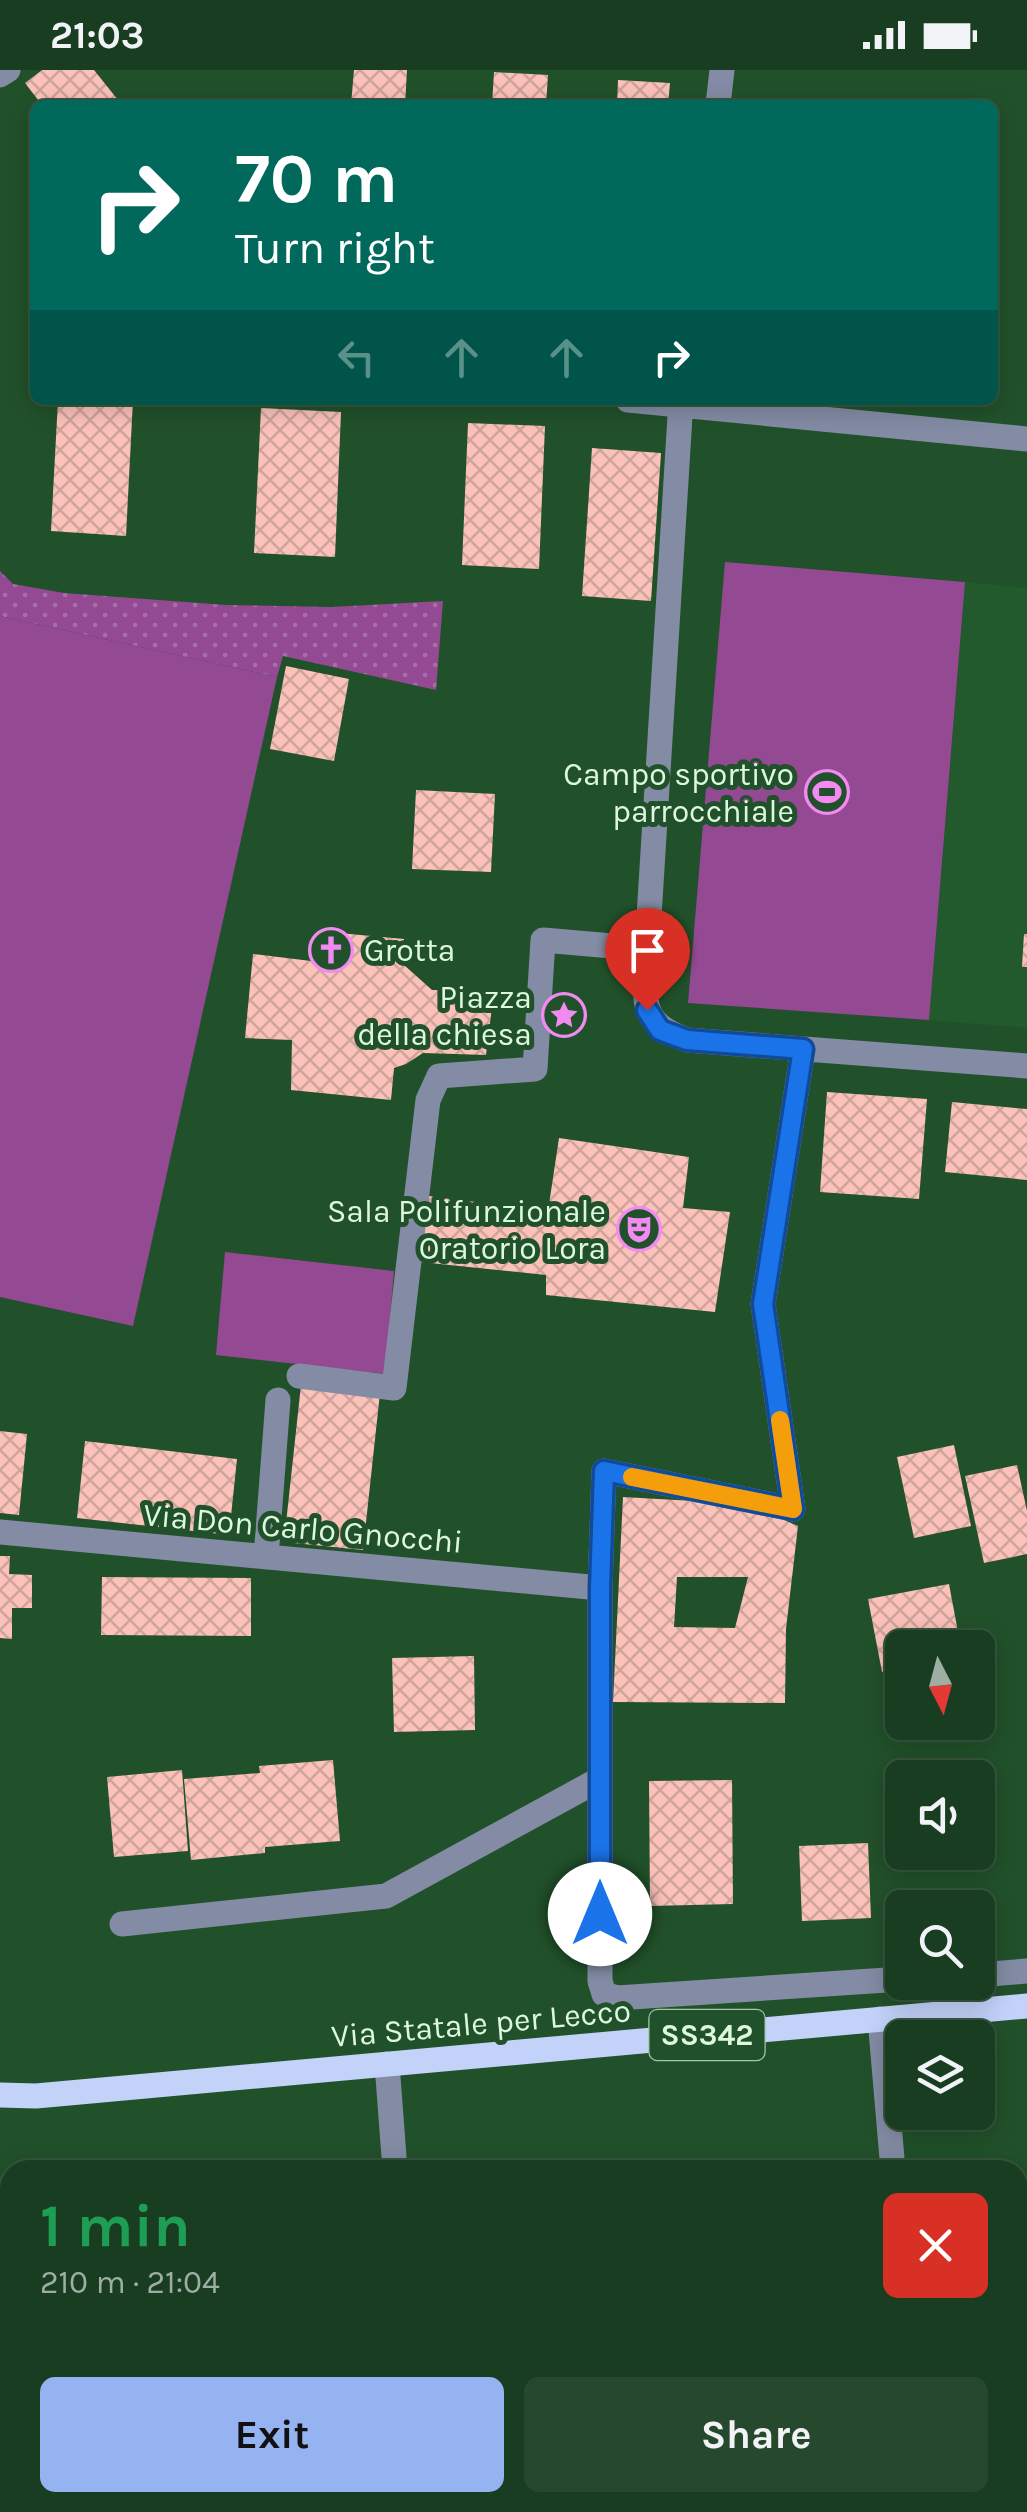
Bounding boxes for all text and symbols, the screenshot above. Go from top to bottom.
text: 21:03 [50,13,144,58]
text: 70 m [235,138,398,220]
icon: right [70,140,200,270]
text: Turn right [235,222,435,274]
icon: left [329,330,384,385]
icon: ahead [434,330,489,385]
icon: ahead [539,330,594,385]
icon: right [644,330,699,385]
place label: Campo sportivo parrocchiale [563,756,794,830]
sports icon: Campo sportivo parrocchiale [804,769,850,815]
pin [605,908,690,1011]
icon: arrive [620,923,675,978]
church icon: Grotta [308,927,354,973]
place label: Grotta [364,932,455,969]
place label: Piazza della chiesa [357,979,532,1053]
place icon: Piazza della chiesa [541,992,587,1038]
place label: Sala Polifunzionale Oratorio Lora [327,1193,606,1267]
theatre icon: Sala Polifunzionale Oratorio Lora [616,1206,662,1252]
street label: Via Don Carlo Gnocchi [142,1496,464,1561]
north arrow [885,1630,995,1740]
map controls [885,1630,995,2130]
button: sound [885,1760,995,1870]
position arrow [548,1862,652,1966]
button: search [885,1890,995,2000]
street label: Via Statale per Lecco [330,1992,632,2055]
road number: SS342 [650,2010,764,2060]
button: layers [885,2020,995,2130]
text: 1 min [40,2191,191,2261]
button: close [883,2193,988,2298]
text: 210 m · 21:04 [40,2264,220,2301]
button: Exit [40,2377,504,2492]
button: Share [524,2377,988,2492]

